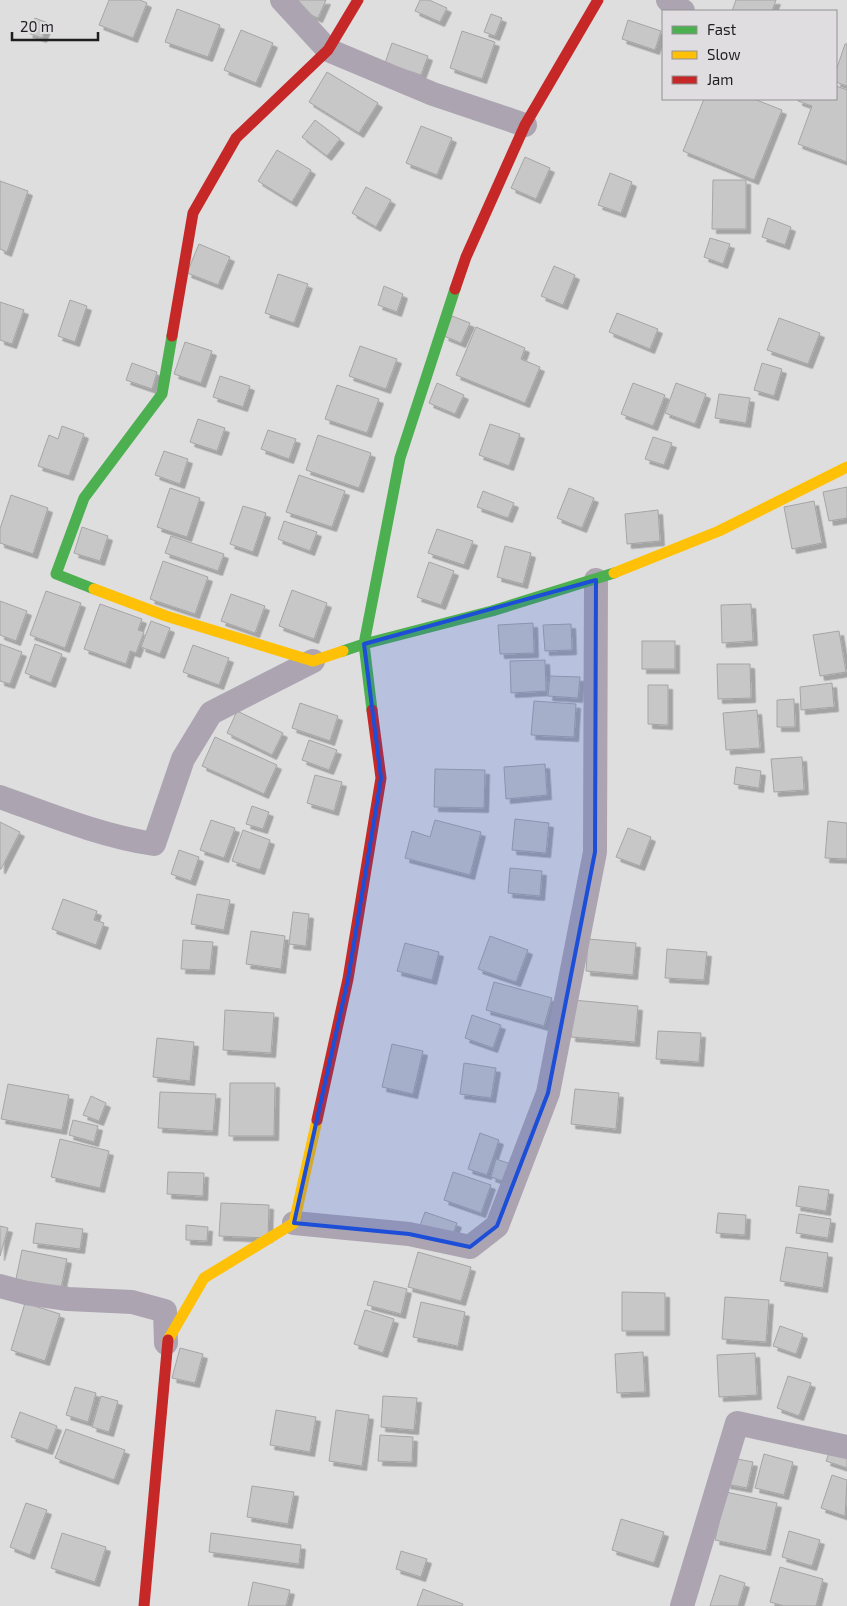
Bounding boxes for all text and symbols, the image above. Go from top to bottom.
scale bar [12,10,99,42]
legend [662,10,837,100]
text: 20 m [20,17,54,35]
text: Fast [707,20,737,38]
text: Slow [707,45,741,63]
text: Jam [707,70,733,88]

